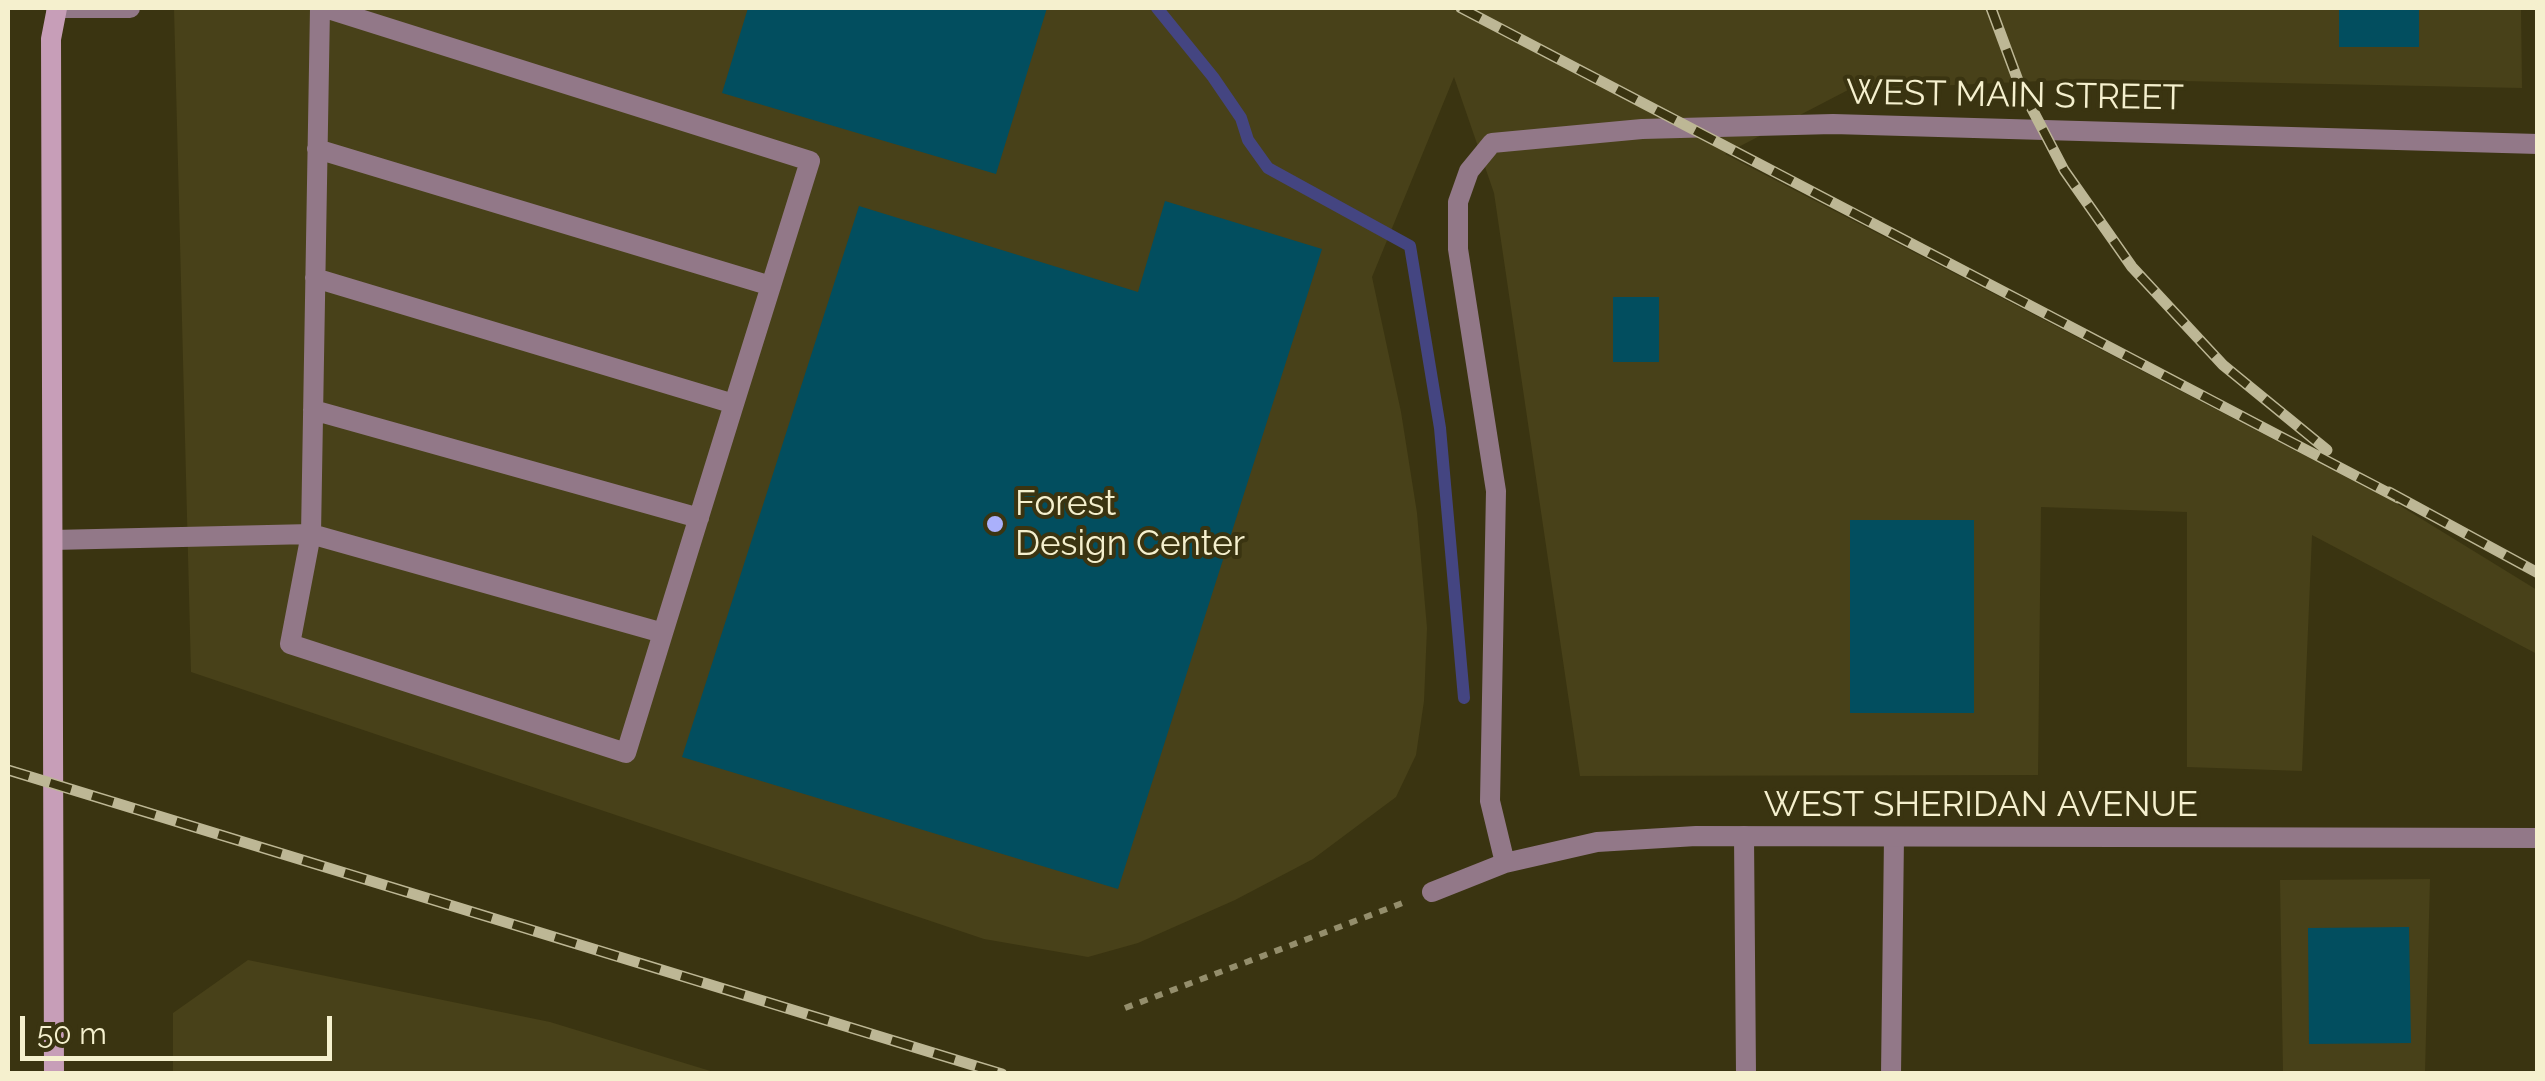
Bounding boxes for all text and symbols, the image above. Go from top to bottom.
street label: WEST MAIN STREET [1846,72,2184,120]
place label: Forest Design Center [1015,483,1245,565]
marker: Forest Design Center [984,513,1006,535]
street label: WEST SHERIDAN AVENUE [1764,784,2198,826]
scale bar [25,996,338,1058]
text: 50 m [37,1016,107,1051]

